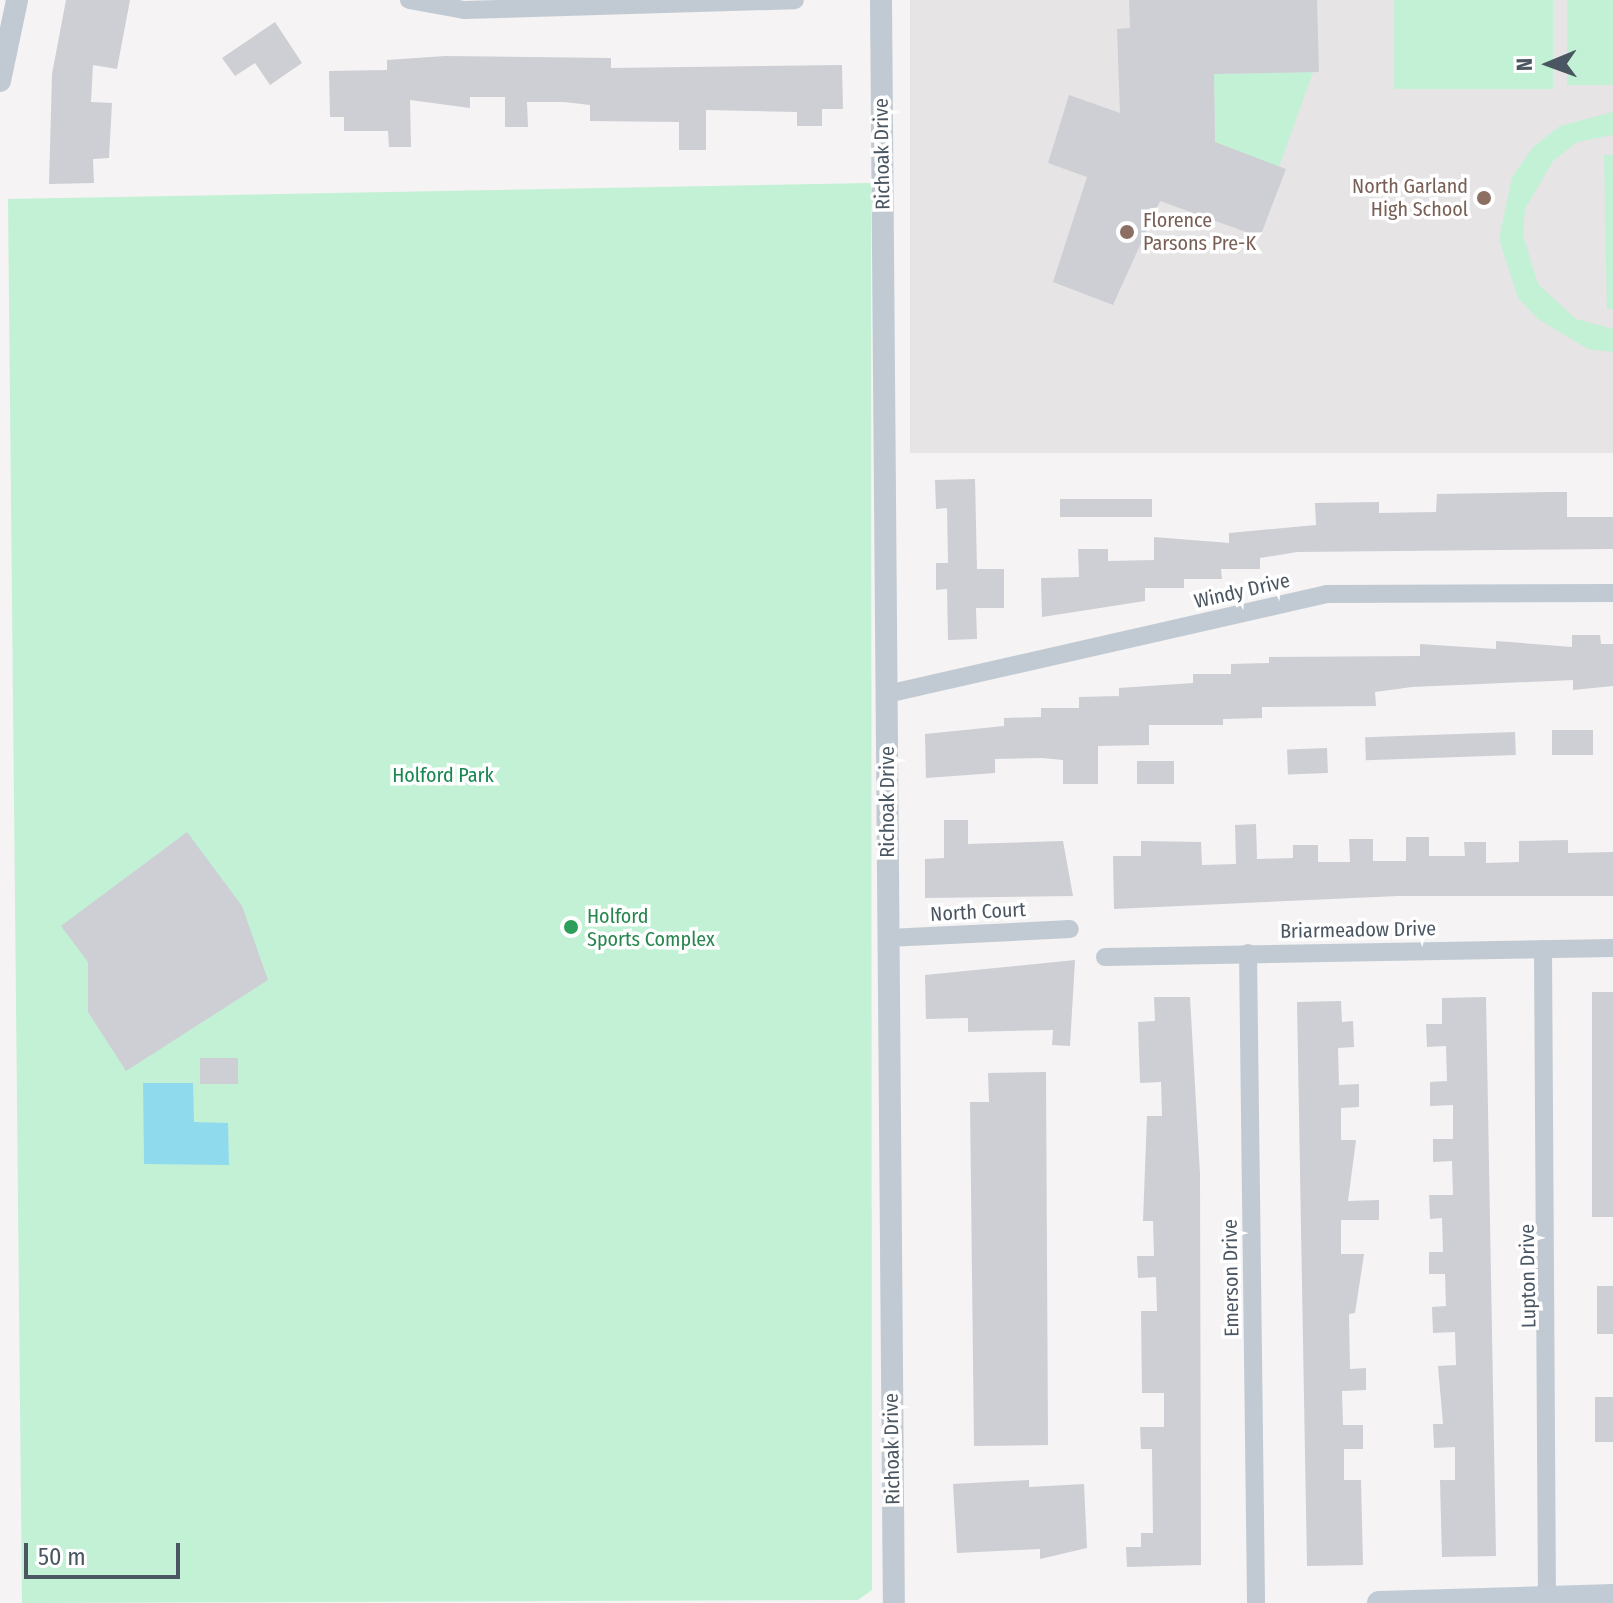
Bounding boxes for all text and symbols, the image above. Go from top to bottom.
north arrow [1509,24,1589,104]
text: N [1511,58,1538,71]
street label: Richoak Drive [869,98,895,210]
place label: North Garland High School [1352,174,1468,221]
marker: North Garland High School [1475,189,1493,207]
place label: Florence Parsons Pre-K [1143,208,1256,255]
marker: Florence Parsons Pre-K [1118,223,1136,241]
street label: Windy Drive [1192,568,1292,614]
street label: Richoak Drive [875,746,899,858]
park label: Holford Park [392,763,494,787]
street label: North Court [930,898,1026,926]
place label: Holford Sports Complex [587,904,715,951]
street label: Briarmeadow Drive [1280,917,1436,943]
marker: Holford Sports Complex [562,918,580,936]
street label: Emerson Drive [1218,1219,1244,1337]
street label: Lupton Drive [1515,1224,1541,1328]
street label: Richoak Drive [879,1393,905,1505]
scale bar [28,1527,184,1577]
text: 50 m [38,1543,86,1571]

